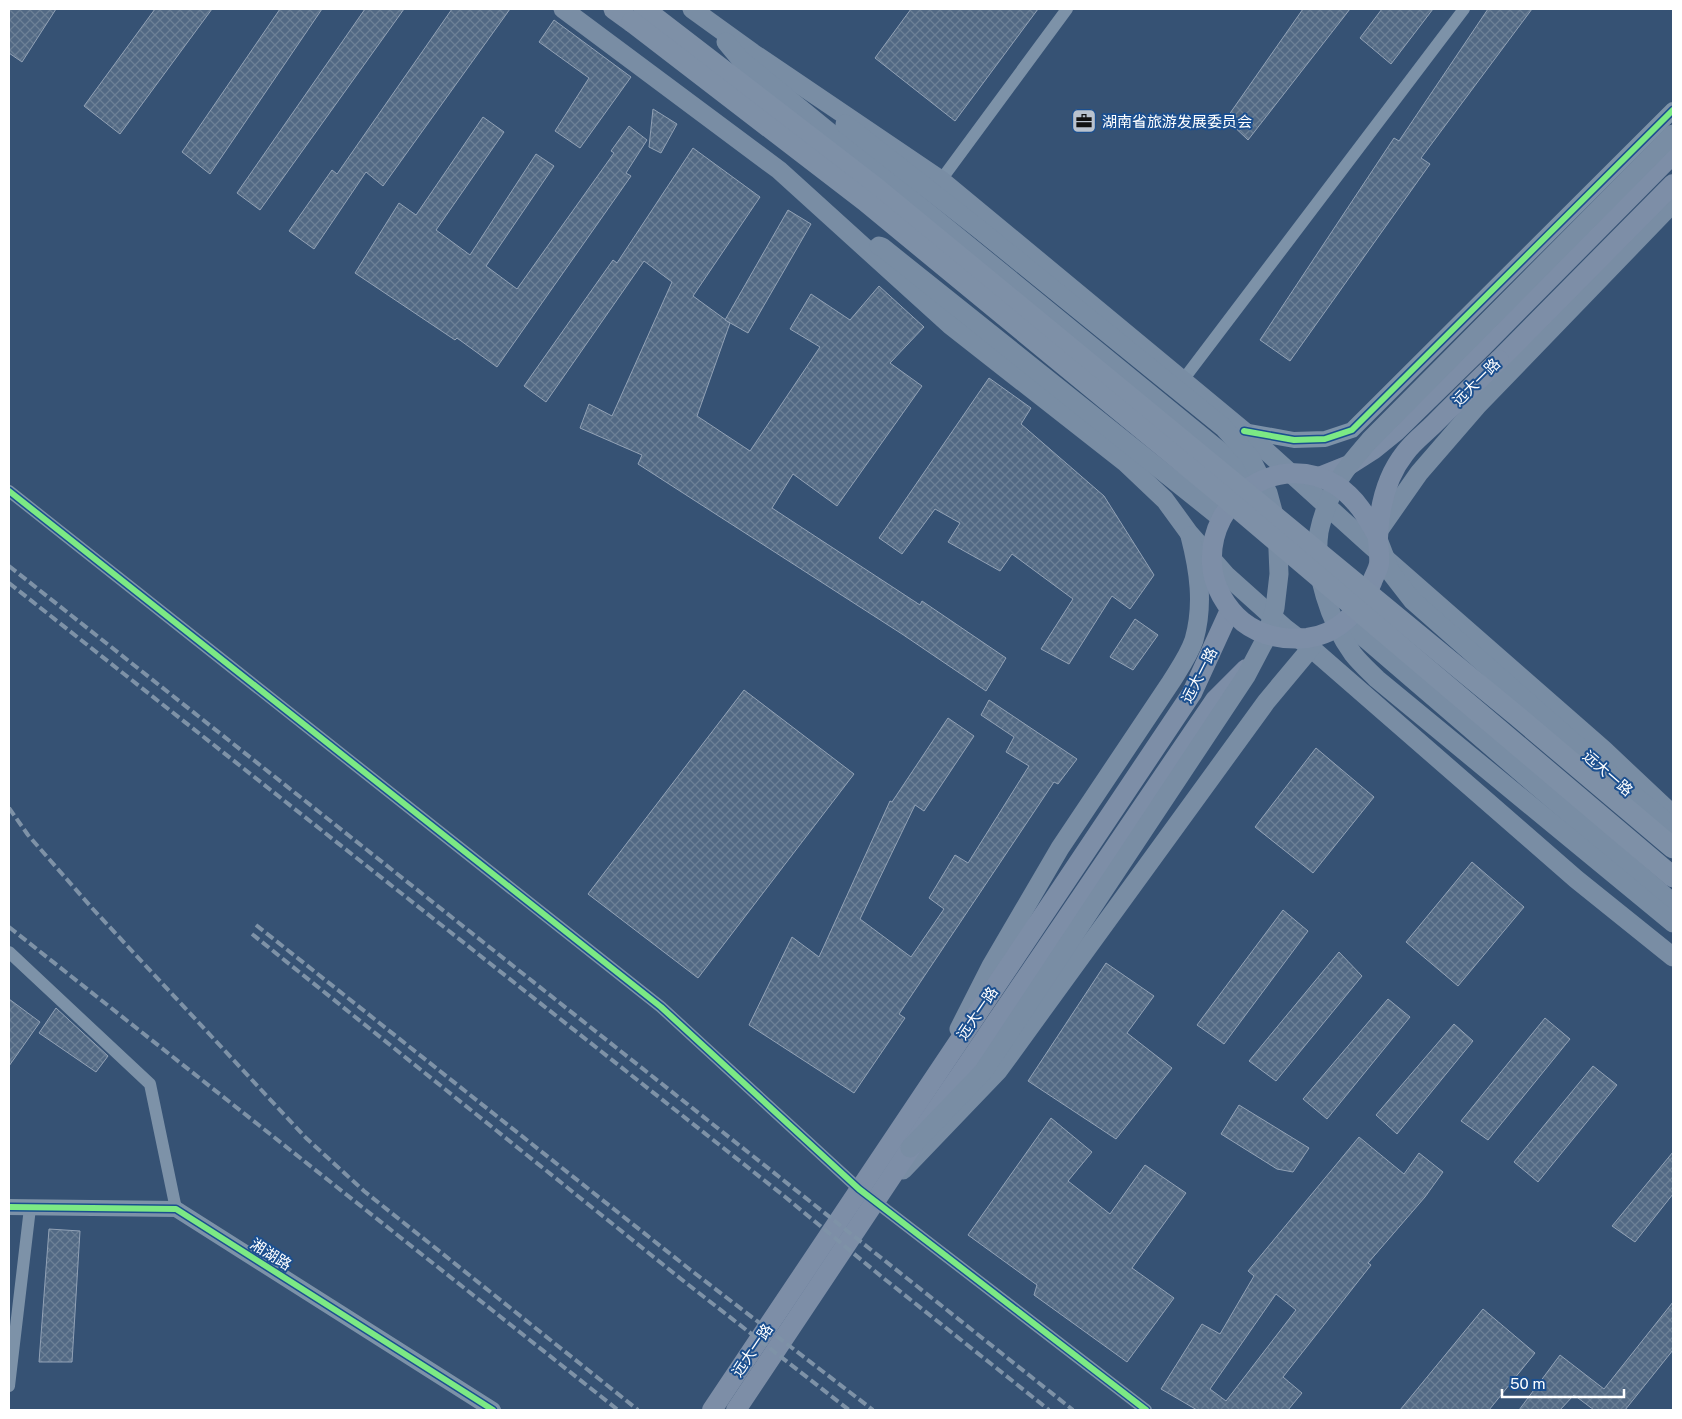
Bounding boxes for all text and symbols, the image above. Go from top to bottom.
office icon: 湖南省旅游发展委员会 [1071,108,1097,134]
place label: 湖南省旅游发展委员会 [1102,113,1252,130]
street label: 远大一路 [1449,355,1503,409]
street label: 远大一路 [1178,644,1220,706]
street label: 远大一路 [1580,747,1636,799]
street label: 远大一路 [953,983,1001,1043]
street label: 湘湖路 [247,1235,295,1273]
street label: 远大一路 [728,1320,776,1380]
scale bar [1502,1366,1624,1398]
text: 50 m [1510,1375,1545,1392]

